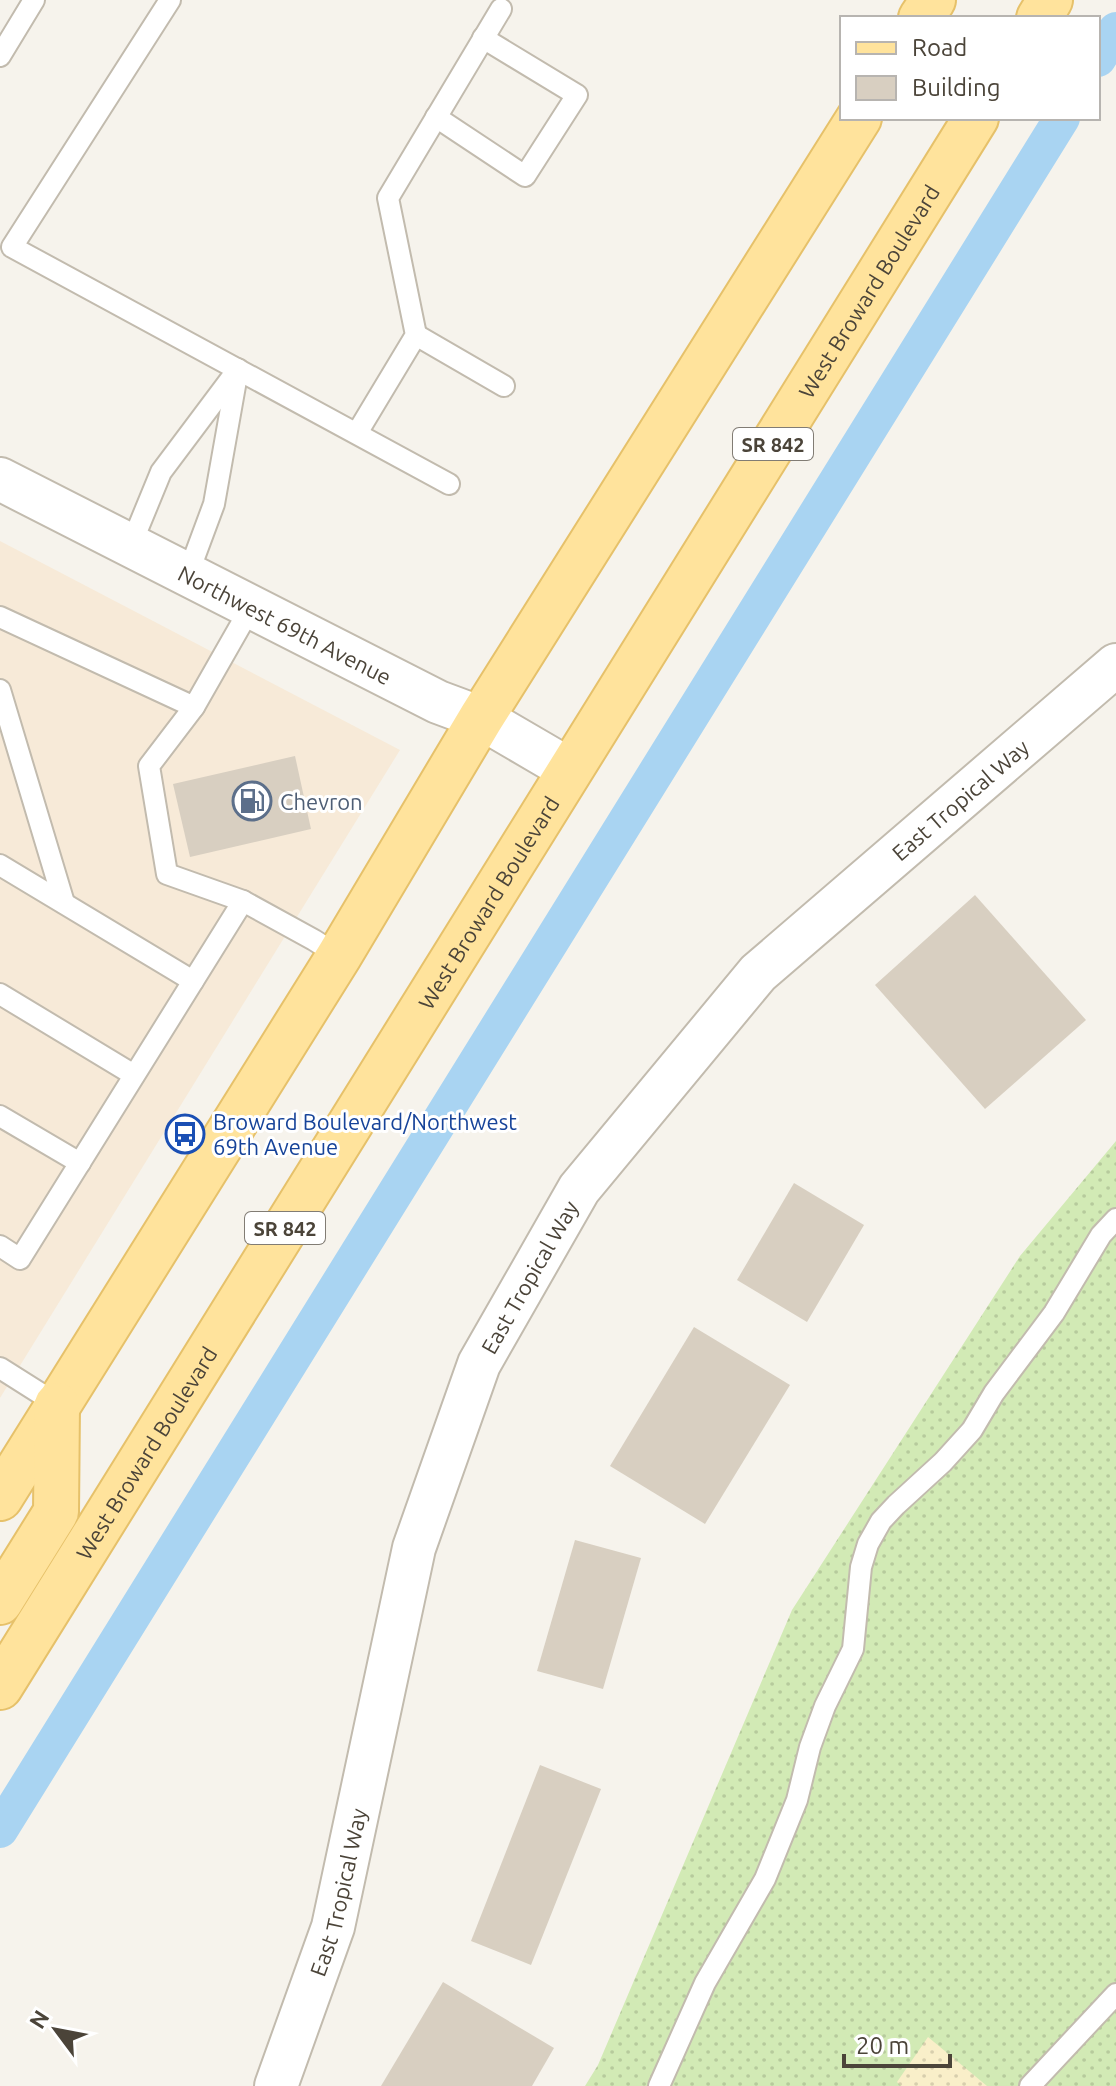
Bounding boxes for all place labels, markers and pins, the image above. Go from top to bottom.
fuel station icon: Chevron [231,780,273,822]
place label: Chevron [280,789,363,814]
place label: Broward Boulevard/Northwest 69th Avenue [213,1109,517,1159]
bus stop icon: Broward Boulevard/Northwest 69th Avenue [164,1113,206,1155]

